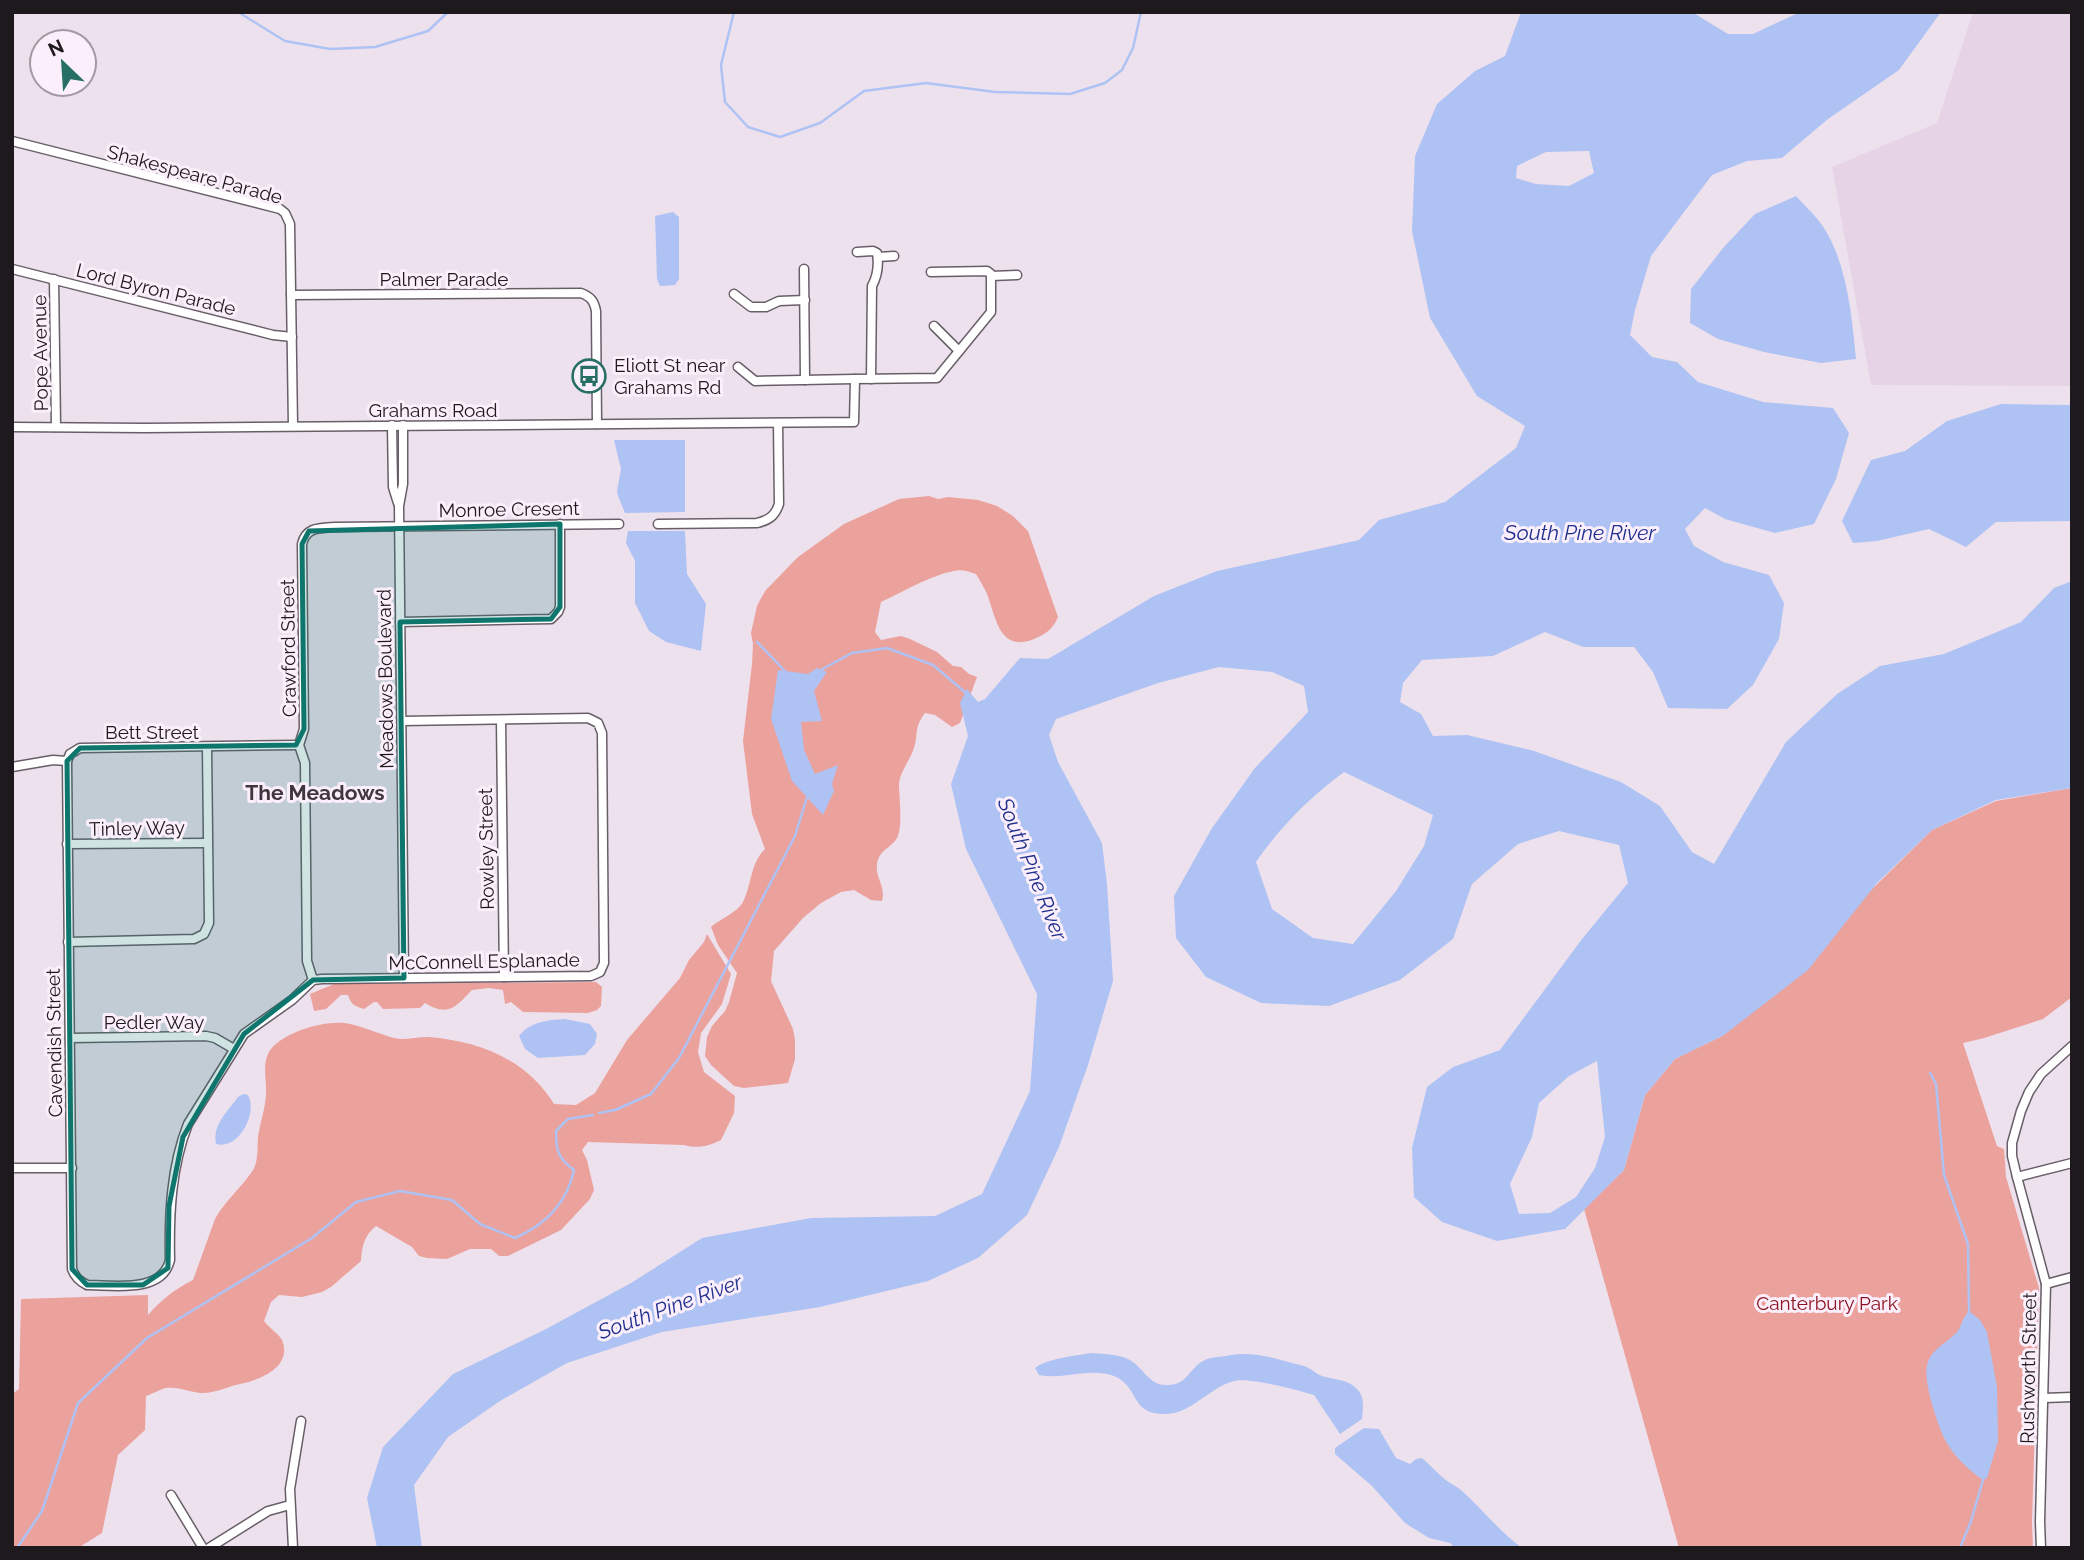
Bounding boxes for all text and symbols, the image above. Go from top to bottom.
north arrow [28,28,98,98]
text: N [45,35,67,61]
street label: Shakespeare Parade [105,140,285,208]
street label: Lord Byron Parade [74,259,238,319]
street label: Palmer Parade [380,268,508,290]
street label: Pope Avenue [28,294,52,412]
place label: Eliott St near Grahams Rd [614,354,726,398]
bus stop icon: Eliott St near Grahams Rd [570,357,608,395]
street label: Grahams Road [368,399,498,421]
street label: Monroe Cresent [438,497,580,521]
water label: South Pine River [1503,520,1656,545]
street label: Crawford Street [276,578,300,717]
street label: Meadows Boulevard [372,589,398,769]
street label: Bett Street [105,721,200,743]
district label: The Meadows [245,780,385,805]
street label: Rowley Street [474,787,498,910]
water label: South Pine River [992,793,1073,944]
street label: Tinley Way [89,816,185,840]
street label: McConnell Esplanade [388,948,580,974]
street label: Cavendish Street [42,968,66,1118]
street label: Pedler Way [104,1011,204,1033]
water label: South Pine River [594,1269,746,1344]
street label: Rushworth Street [2016,1291,2040,1444]
park label: Canterbury Park [1756,1292,1898,1314]

